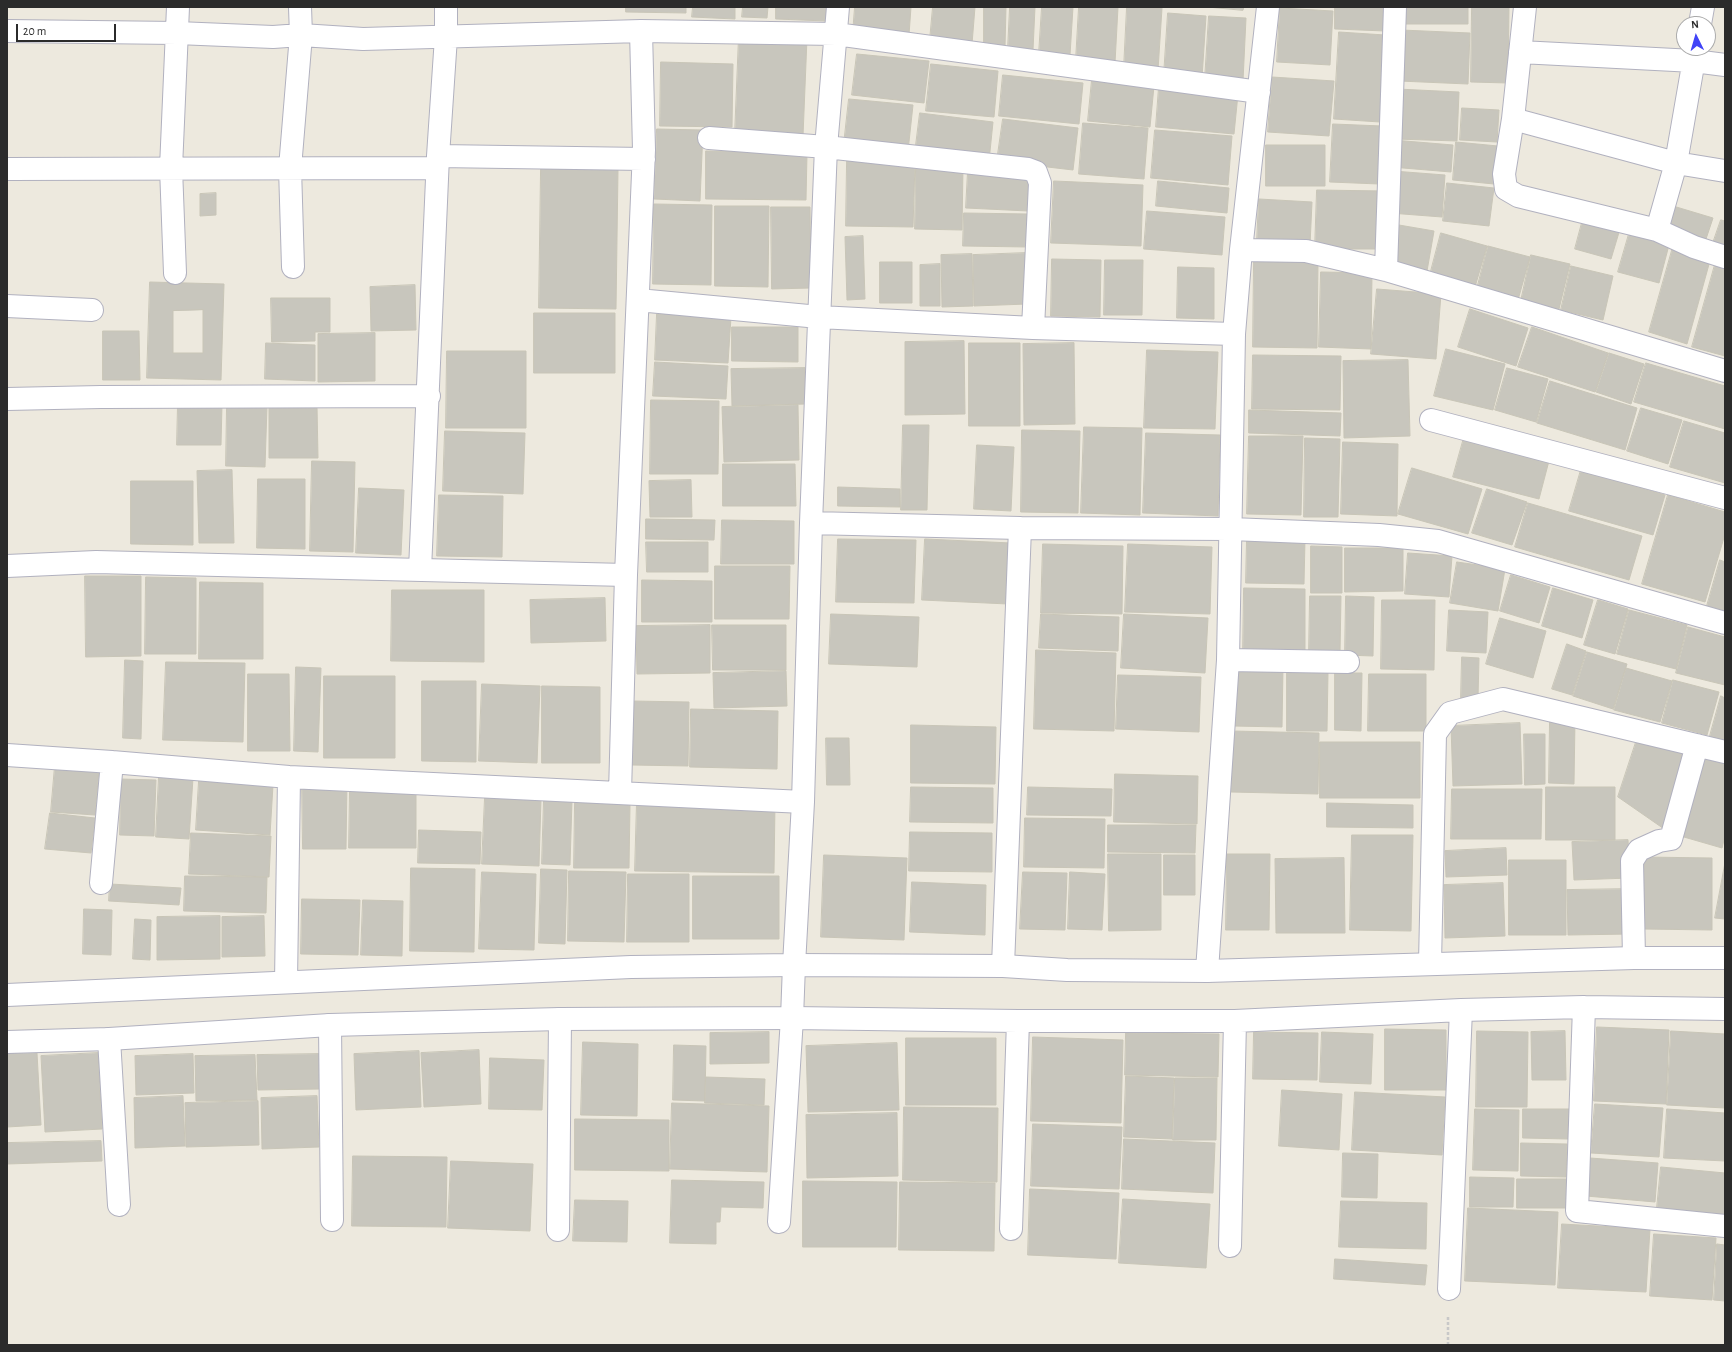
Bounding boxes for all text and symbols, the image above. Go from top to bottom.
scale bar [18,16,118,42]
north arrow [1676,16,1716,56]
text: N [1691,19,1699,30]
text: 20 m [23,25,46,37]

